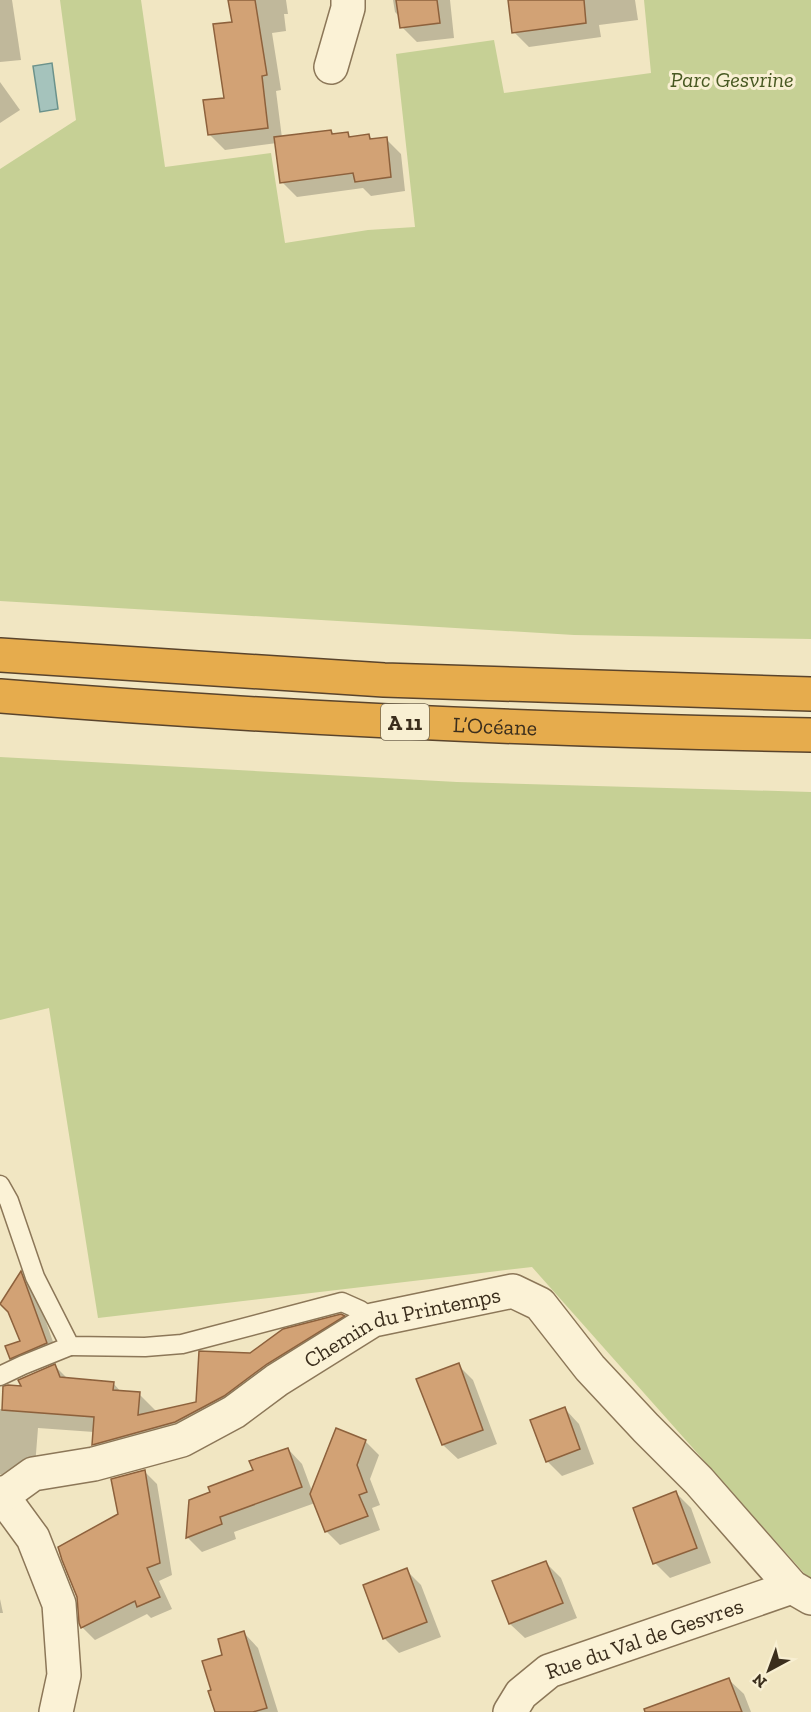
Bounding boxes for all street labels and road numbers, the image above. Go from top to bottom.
road number: A 11 [381,704,429,740]
street label: L’Océane [452,711,538,741]
street label: Chemin du Printemps [299,1280,503,1373]
street label: Rue du Val de Gesvres [542,1591,747,1685]

